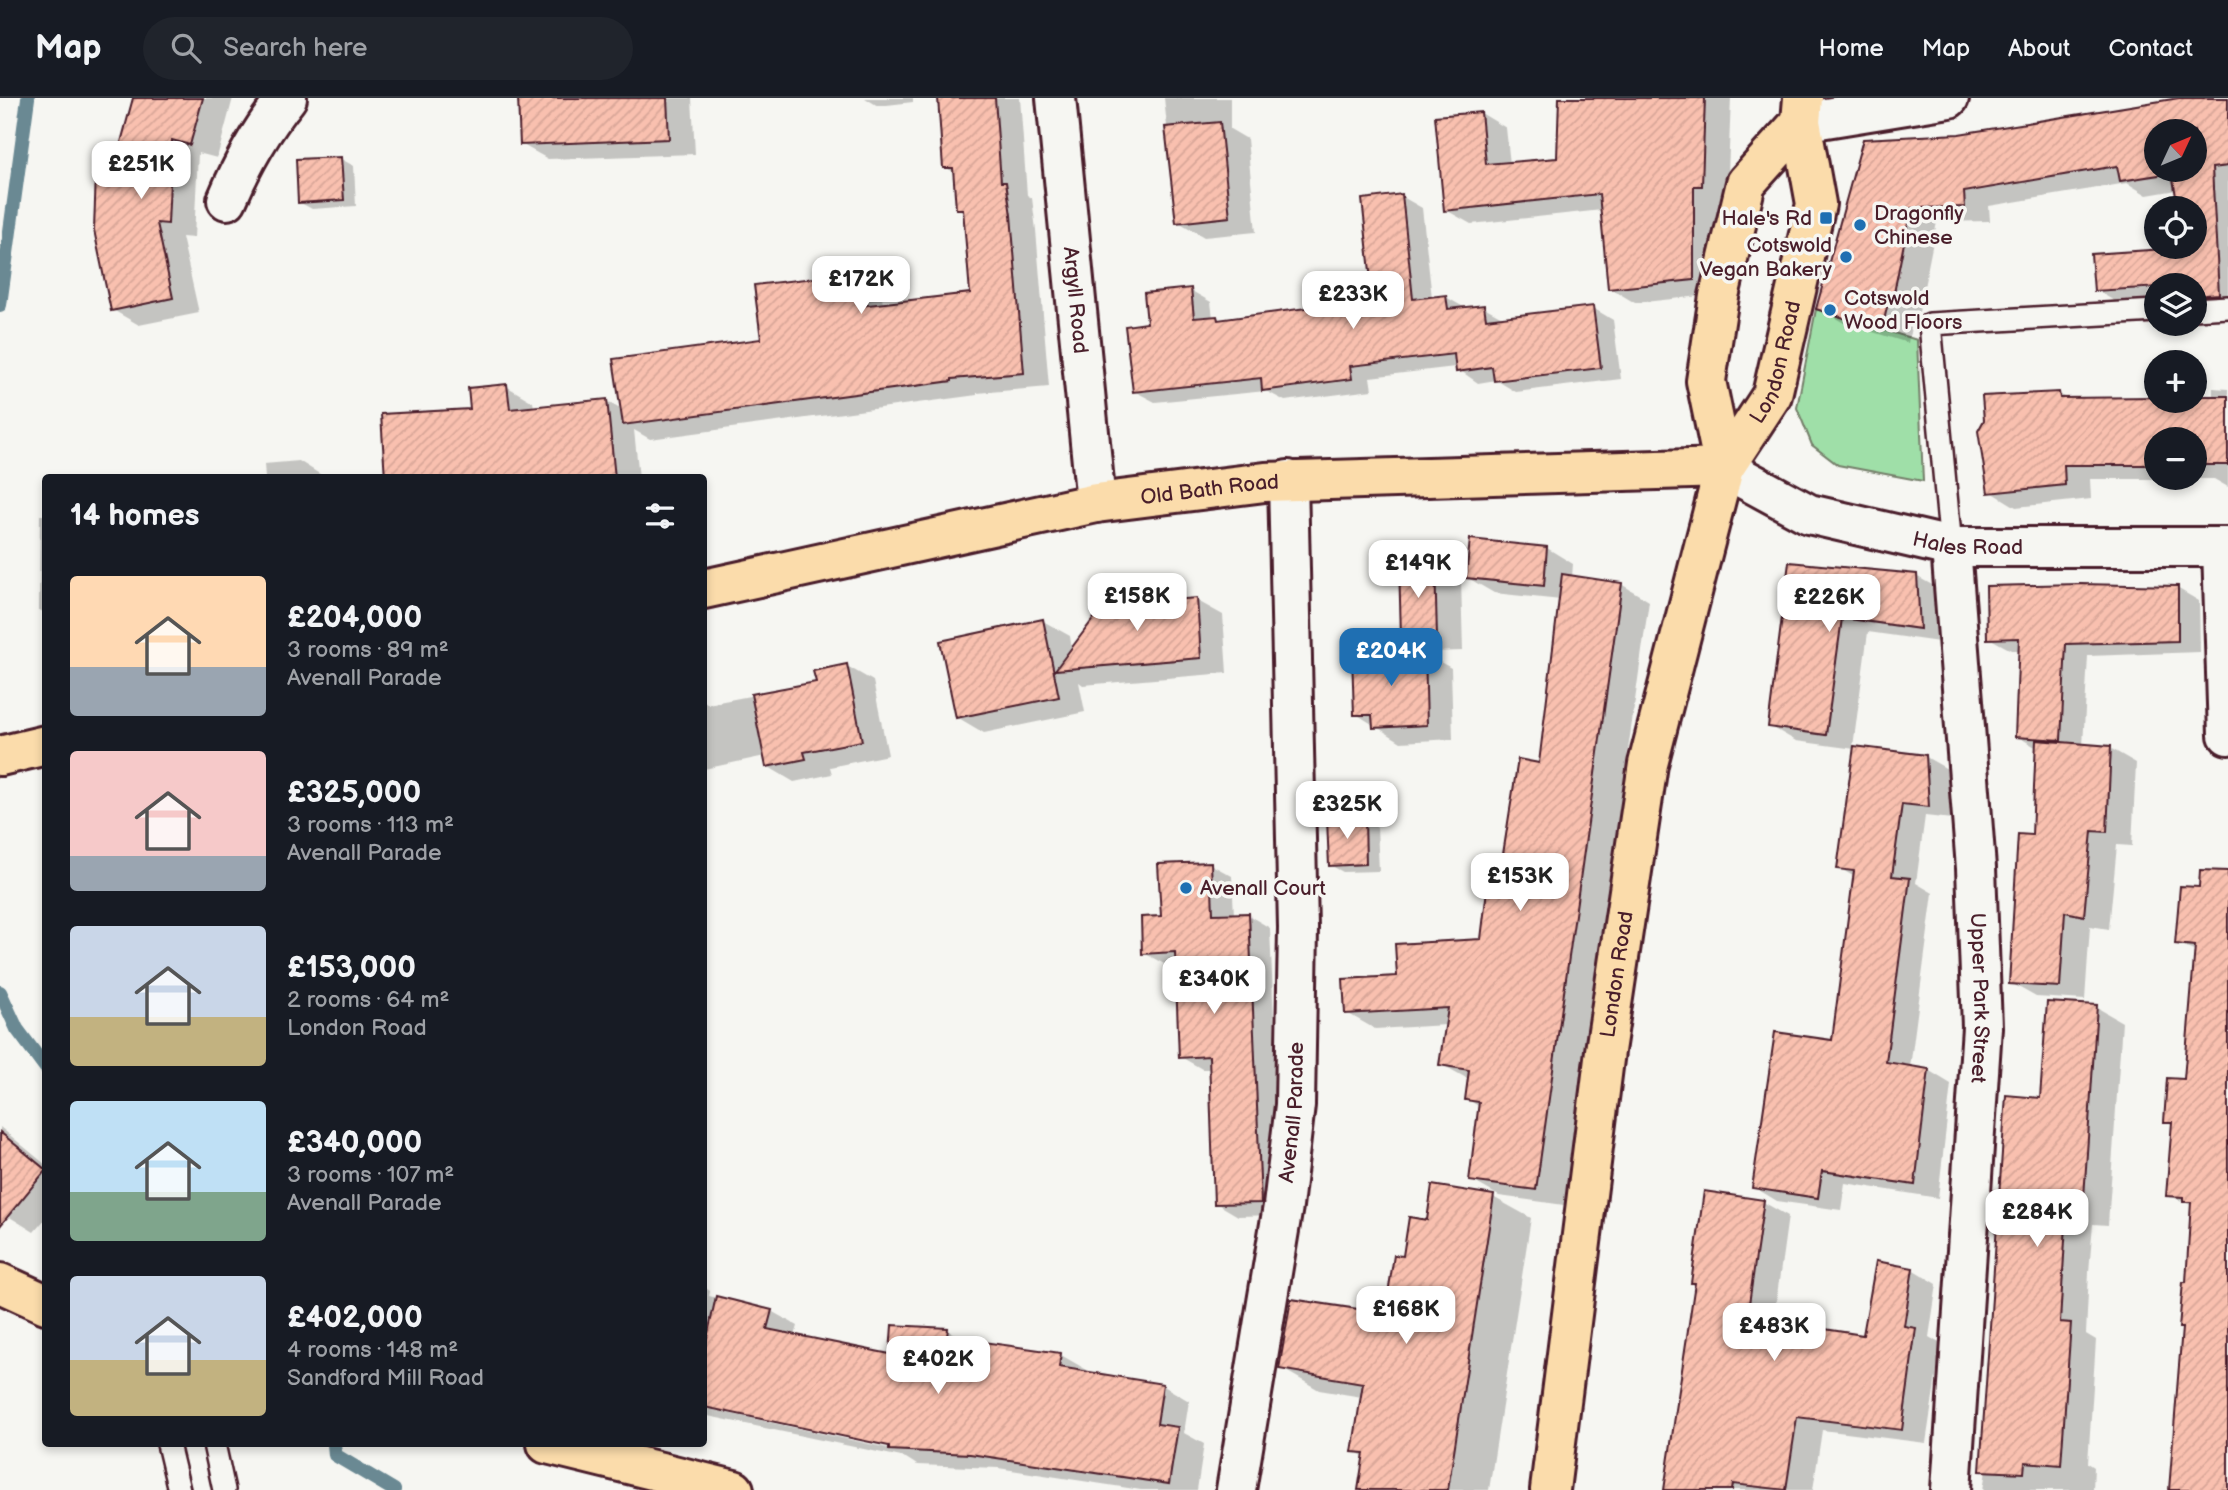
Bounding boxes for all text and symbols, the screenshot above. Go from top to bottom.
search box [143,17,633,80]
text: Map [35,28,101,68]
icon: search [167,29,205,67]
text: Search here [223,33,367,64]
text: Home [1819,34,1884,63]
text: Map [1922,34,1970,63]
text: About [2008,34,2070,63]
text: Contact [2108,34,2193,63]
north arrow [2144,119,2207,182]
map controls [2144,119,2207,490]
pin: £251K [92,141,190,201]
text: £251K [108,150,174,178]
button: locate [2144,196,2207,259]
place label: Dragonfly Chinese [1874,201,1964,250]
place label: Hale's Rd [1721,206,1812,231]
marker: Hale's Rd [1818,210,1834,226]
marker: Dragonfly Chinese [1852,217,1868,233]
place label: Cotswold Vegan Bakery [1700,233,1832,282]
street label: Argyll Road [1058,245,1093,355]
marker: Cotswold Vegan Bakery [1838,249,1854,265]
pin: £172K [812,256,910,316]
text: £172K [828,265,894,293]
pin: £233K [1304,272,1402,331]
button: layers [2144,273,2207,336]
text: £233K [1318,280,1388,308]
place label: Cotswold Wood Floors [1844,286,1962,335]
street label: London Road [1745,299,1806,428]
marker: Cotswold Wood Floors [1822,302,1838,318]
button: + [2144,350,2207,413]
button: − [2144,427,2207,490]
street label: Old Bath Road [1139,470,1279,510]
icon: filters [641,497,679,535]
text: 14 homes [70,498,199,534]
street label: Hales Road [1910,526,2023,561]
pin: £149K [1369,540,1467,600]
text: £149K [1385,549,1451,577]
pin: £158K [1088,574,1186,633]
pin: £226K [1780,574,1878,634]
text: £158K [1104,582,1170,610]
text: £226K [1793,583,1865,611]
text: £204,000 [287,600,422,636]
icon: home [126,604,210,688]
pin: £204K [1342,628,1440,688]
text: 3 rooms · 89 m² [287,636,449,664]
text: £204K [1355,637,1427,665]
text: Avenall Parade [287,664,442,692]
text: £325,000 [287,775,421,811]
icon: home [126,779,210,863]
pin: £325K [1298,782,1396,841]
text: £325K [1312,790,1382,818]
text: 3 rooms · 113 m² [287,811,454,839]
text: Avenall Parade [287,839,442,867]
pin: £153K [1471,854,1569,913]
text: £153K [1487,862,1553,890]
place label: Avenall Court [1200,876,1327,901]
marker: Avenall Court [1178,880,1194,896]
street label: London Road [1595,909,1639,1039]
street label: Upper Park Street [1965,912,1994,1084]
text: £153,000 [287,950,416,986]
icon: home [126,954,210,1038]
pin: £340K [1165,956,1263,1016]
text: £340K [1178,965,1250,993]
text: 2 rooms · 64 m² [287,986,449,1014]
text: London Road [287,1014,427,1042]
street label: Avenall Parade [1274,1042,1309,1184]
text: £340,000 [287,1125,422,1161]
icon: home [126,1129,210,1213]
text: 3 rooms · 107 m² [287,1161,454,1189]
text: Avenall Parade [287,1189,442,1217]
pin: £284K [1988,1190,2086,1249]
text: £284K [2001,1198,2073,1226]
pin: £168K [1357,1286,1455,1346]
text: £168K [1372,1295,1440,1323]
text: £402,000 [287,1300,423,1336]
icon: home [126,1304,210,1388]
pin: £483K [1725,1304,1823,1363]
text: £483K [1739,1312,1809,1340]
text: 4 rooms · 148 m² [287,1336,458,1364]
pin: £402K [889,1336,987,1396]
text: £402K [902,1345,974,1373]
text: Sandford Mill Road [287,1364,484,1392]

